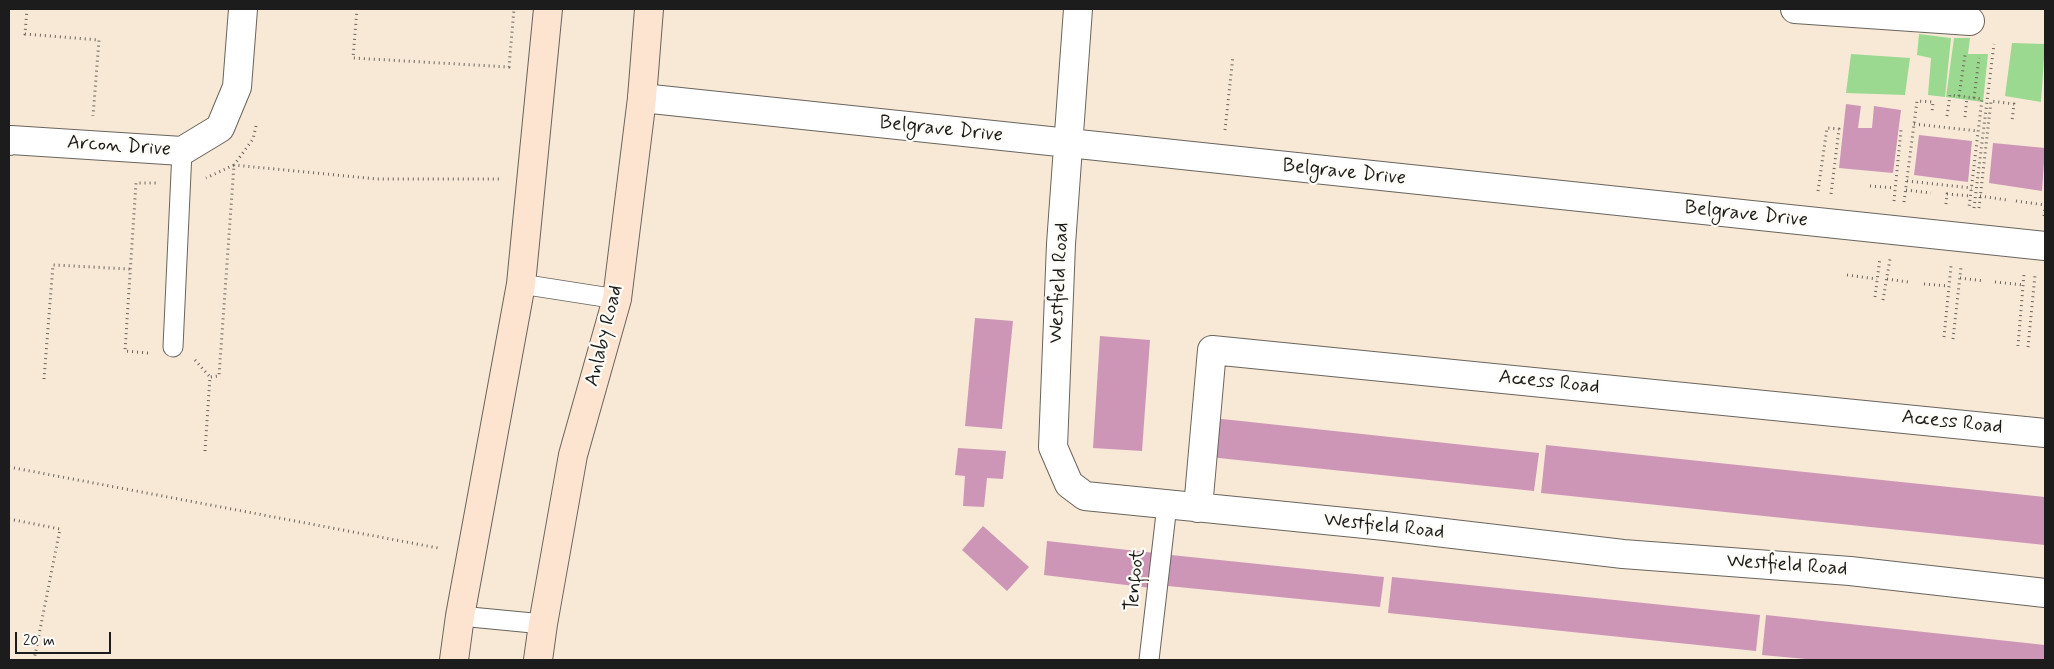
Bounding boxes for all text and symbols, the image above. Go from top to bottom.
street label: Belgrave Drive [878,112,1004,148]
street label: Arcon Drive [66,131,172,163]
street label: Belgrave Drive [1281,155,1407,191]
street label: Belgrave Drive [1683,197,1809,233]
street label: Westfield Road [1045,222,1075,344]
street label: Anlaby Road [581,283,629,389]
street label: Access Road [1497,366,1601,400]
street label: Access Road [1900,406,2004,440]
street label: Westfield Road [1322,509,1446,545]
street label: Tenfoot [1121,548,1151,612]
street label: Westfield Road [1726,550,1848,582]
scale bar [18,622,114,654]
text: 20 m [23,631,55,651]

